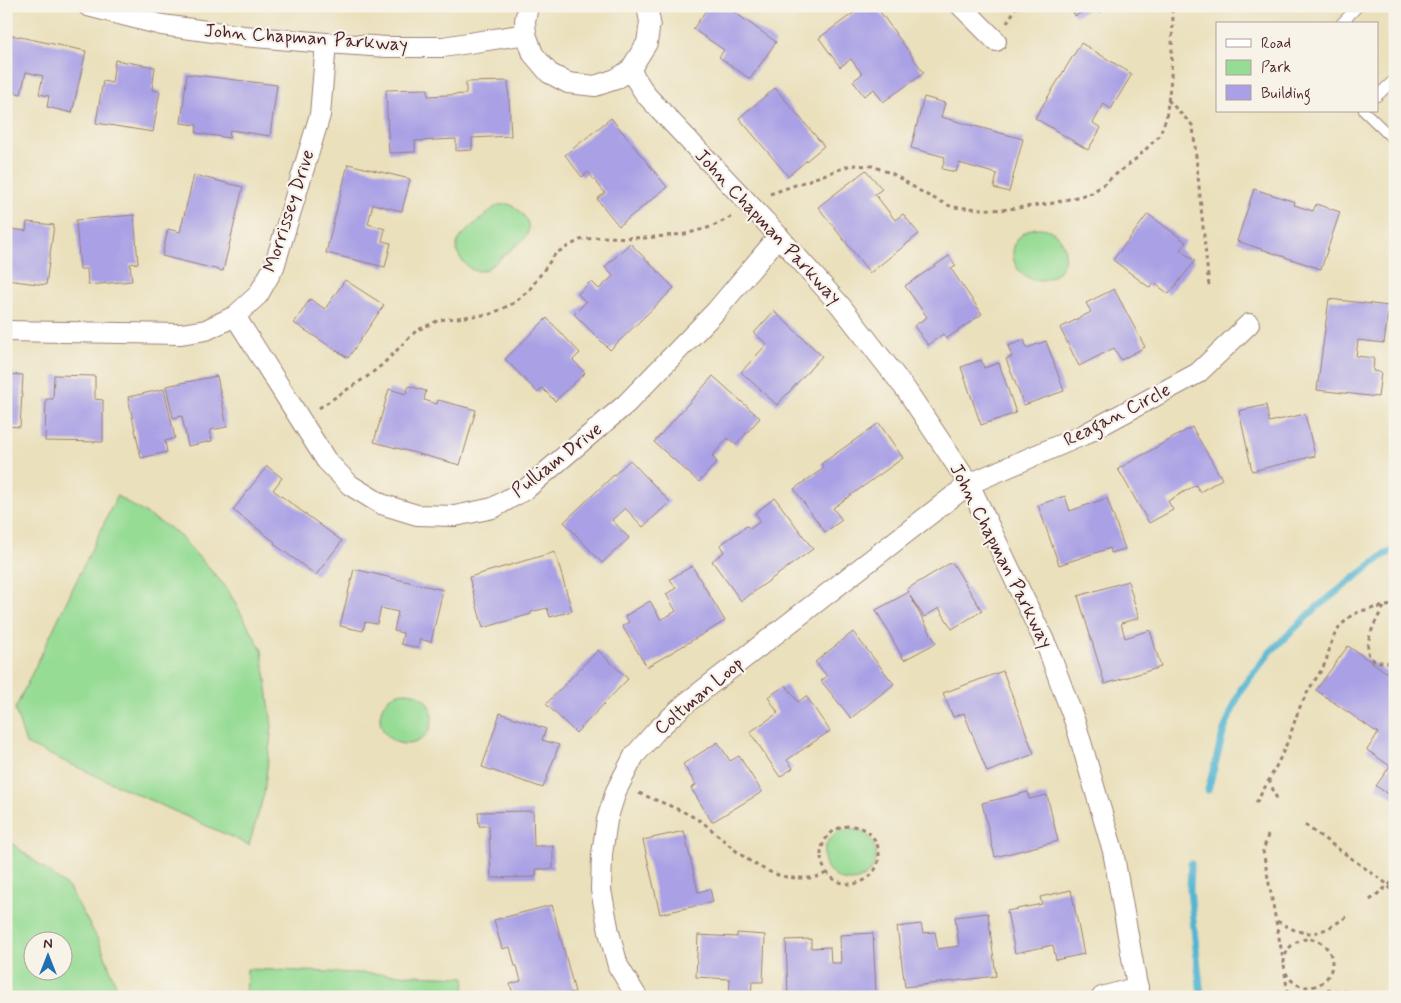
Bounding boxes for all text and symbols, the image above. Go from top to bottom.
street label: John Chapman Parkway [203,18,409,59]
legend [1216,22,1378,112]
text: Road [1261,34,1291,54]
text: Park [1261,58,1291,78]
text: Building [1261,84,1311,105]
street label: John Chapman Parkway [689,144,847,311]
street label: Morrissey Drive [257,147,321,275]
street label: Reagan Circle [1059,377,1176,455]
street label: Pulliam Drive [507,417,607,503]
street label: John Chapman Parkway [943,459,1058,653]
street label: Coltman Loop [649,651,749,741]
north arrow [22,930,72,980]
text: N [43,935,53,953]

